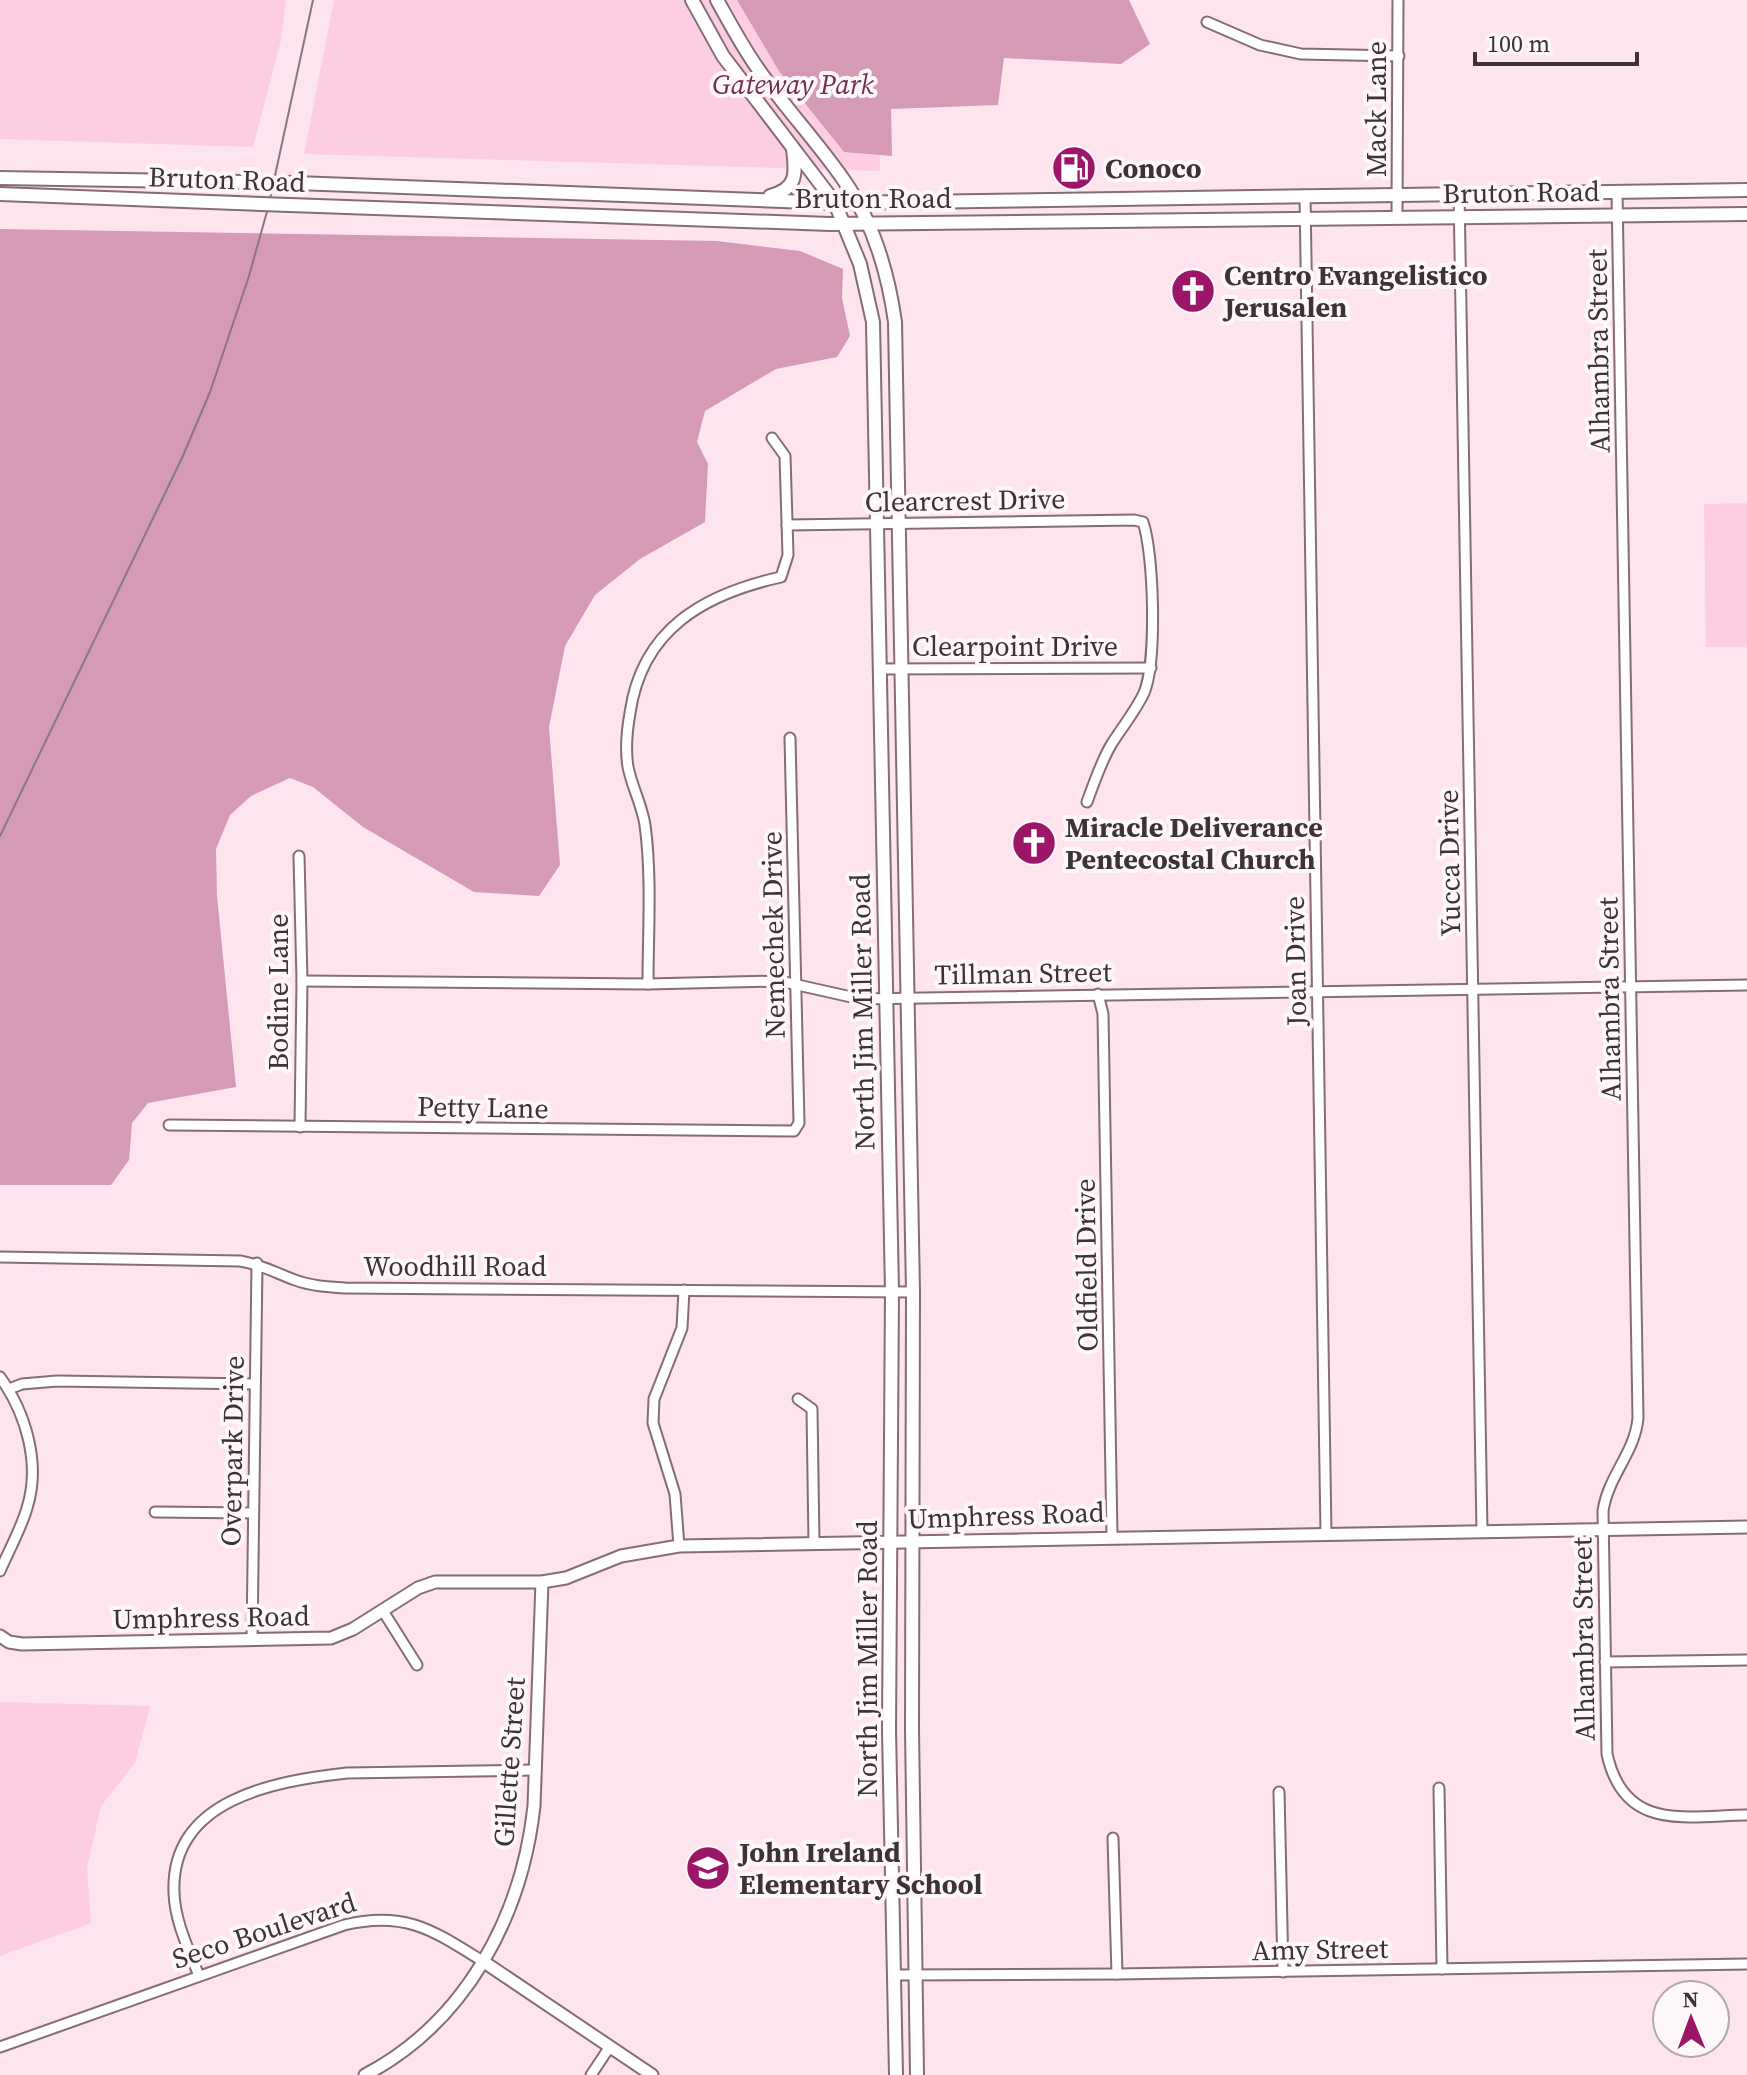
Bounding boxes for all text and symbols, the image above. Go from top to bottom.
scale bar [1475,16,1637,66]
text: 100 m [1487,27,1550,60]
street label: Mack Lane [1357,41,1395,177]
park label: Gateway Park [712,65,874,103]
fuel station icon: Conoco [1050,144,1098,192]
place label: Conoco [1105,149,1202,187]
street label: Bruton Road [148,157,306,201]
street label: Bruton Road [1442,172,1600,212]
street label: Bruton Road [794,179,952,217]
street label: Alhambra Street [1577,248,1619,453]
place label: Centro Evangelistico Jerusalen [1222,256,1488,326]
church icon: Centro Evangelistico Jerusalen [1169,267,1217,315]
street label: Clearcrest Drive [864,479,1066,521]
street label: Clearpoint Drive [912,627,1118,665]
street label: Yucca Drive [1429,789,1469,937]
place label: Miracle Deliverance Pentecostal Church [1065,808,1323,878]
church icon: Miracle Deliverance Pentecostal Church [1010,819,1058,867]
street label: Nemechek Drive [752,831,794,1039]
street label: North Jim Miller Road [841,873,883,1151]
street label: Joan Drive [1275,895,1315,1028]
street label: Alhambra Street [1588,896,1630,1101]
street label: Bodine Lane [259,913,297,1071]
street label: Tillman Street [934,952,1113,994]
street label: Petty Lane [417,1087,549,1127]
street label: Oldfield Drive [1065,1178,1107,1352]
street label: Woodhill Road [363,1247,547,1285]
street label: Overpark Drive [211,1355,253,1547]
street label: Umphress Road [907,1493,1105,1537]
street label: North Jim Miller Road [848,1520,886,1798]
street label: Alhambra Street [1562,1536,1604,1741]
street label: Umphress Road [112,1596,310,1638]
street label: Gillette Street [484,1675,534,1848]
place label: John Ireland Elementary School [737,1833,983,1903]
school or university icon: John Ireland Elementary School [684,1844,732,1892]
street label: Seco Boulevard [167,1882,361,1978]
street label: Amy Street [1252,1929,1389,1969]
north arrow [1651,1979,1731,2059]
text: N [1682,1984,1699,2014]

